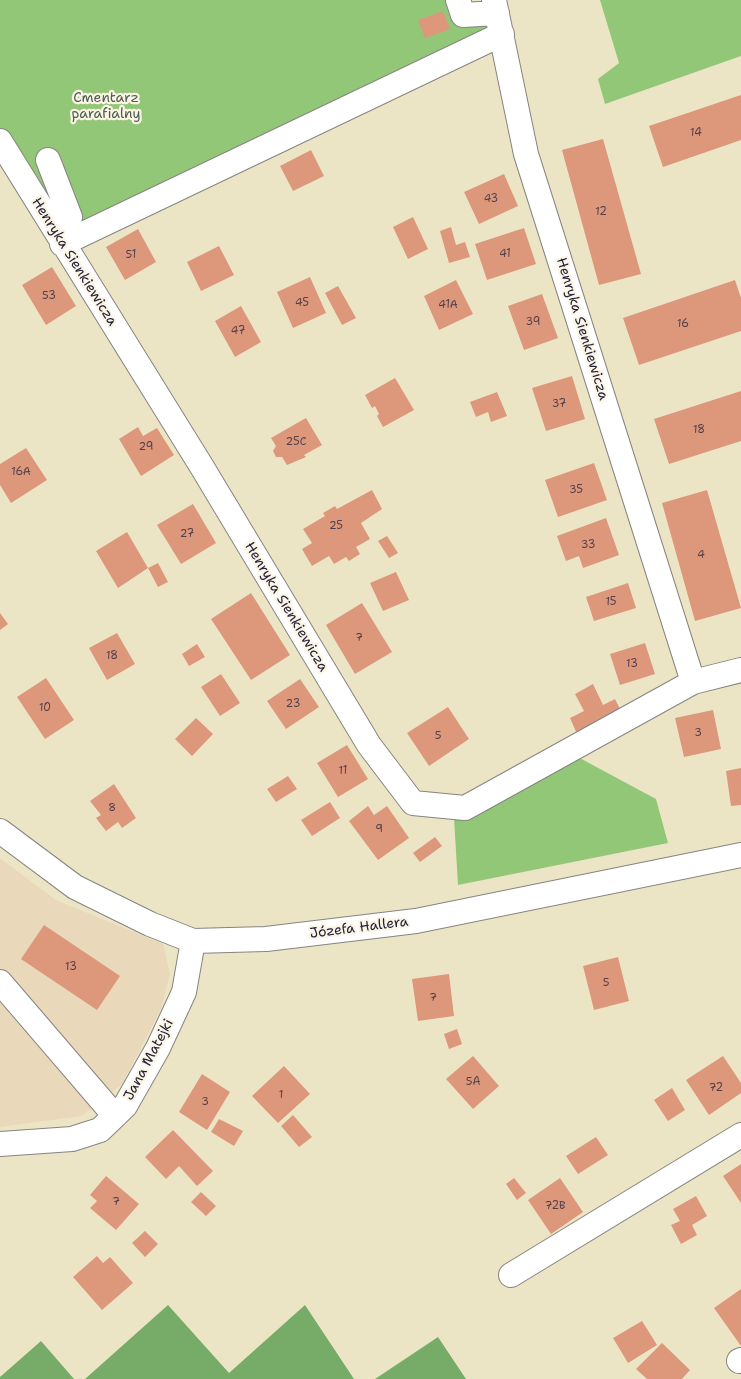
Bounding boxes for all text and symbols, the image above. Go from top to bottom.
park label: Cmentarz parafialny [71,90,141,122]
house number: 14 [690,126,702,140]
house number: 43 [484,192,498,206]
street label: Henryka Sienkiewicza [28,195,120,329]
house number: 12 [595,205,607,219]
house number: 41 [499,247,511,261]
house number: 51 [126,248,136,262]
street label: Henryka Sienkiewicza [552,256,612,402]
house number: 53 [42,289,56,303]
house number: 45 [295,296,309,310]
house number: 41A [438,298,458,312]
house number: 39 [526,315,540,329]
house number: 16 [677,317,689,331]
house number: 47 [231,324,245,338]
house number: 37 [552,397,566,411]
house number: 18 [693,423,705,437]
house number: 25C [286,435,306,449]
house number: 29 [139,440,153,454]
house number: 16A [11,465,31,479]
house number: 35 [569,483,583,497]
house number: 25 [329,519,343,533]
house number: 27 [180,527,194,541]
house number: 33 [581,538,595,552]
street label: Henryka Sienkiewicza [241,539,331,675]
house number: 4 [697,548,705,562]
house number: 15 [605,595,617,609]
house number: 7 [355,631,363,645]
house number: 18 [106,649,118,663]
house number: 13 [626,657,638,671]
house number: 23 [286,697,300,711]
house number: 10 [39,701,51,715]
house number: 3 [694,726,702,740]
house number: 5 [435,729,441,743]
house number: 11 [339,764,347,778]
house number: 8 [108,801,116,815]
house number: 9 [375,822,383,836]
street label: Józefa Hallera [309,914,409,942]
house number: 13 [65,960,77,974]
house number: 5 [603,976,609,990]
house number: 7 [429,991,437,1005]
street label: Jana Matejki [121,1016,177,1104]
house number: 5A [466,1075,480,1089]
house number: 72 [709,1081,723,1095]
house number: 1 [279,1088,283,1102]
house number: 3 [201,1095,209,1109]
house number: 7 [112,1195,120,1209]
house number: 72B [545,1199,565,1213]

